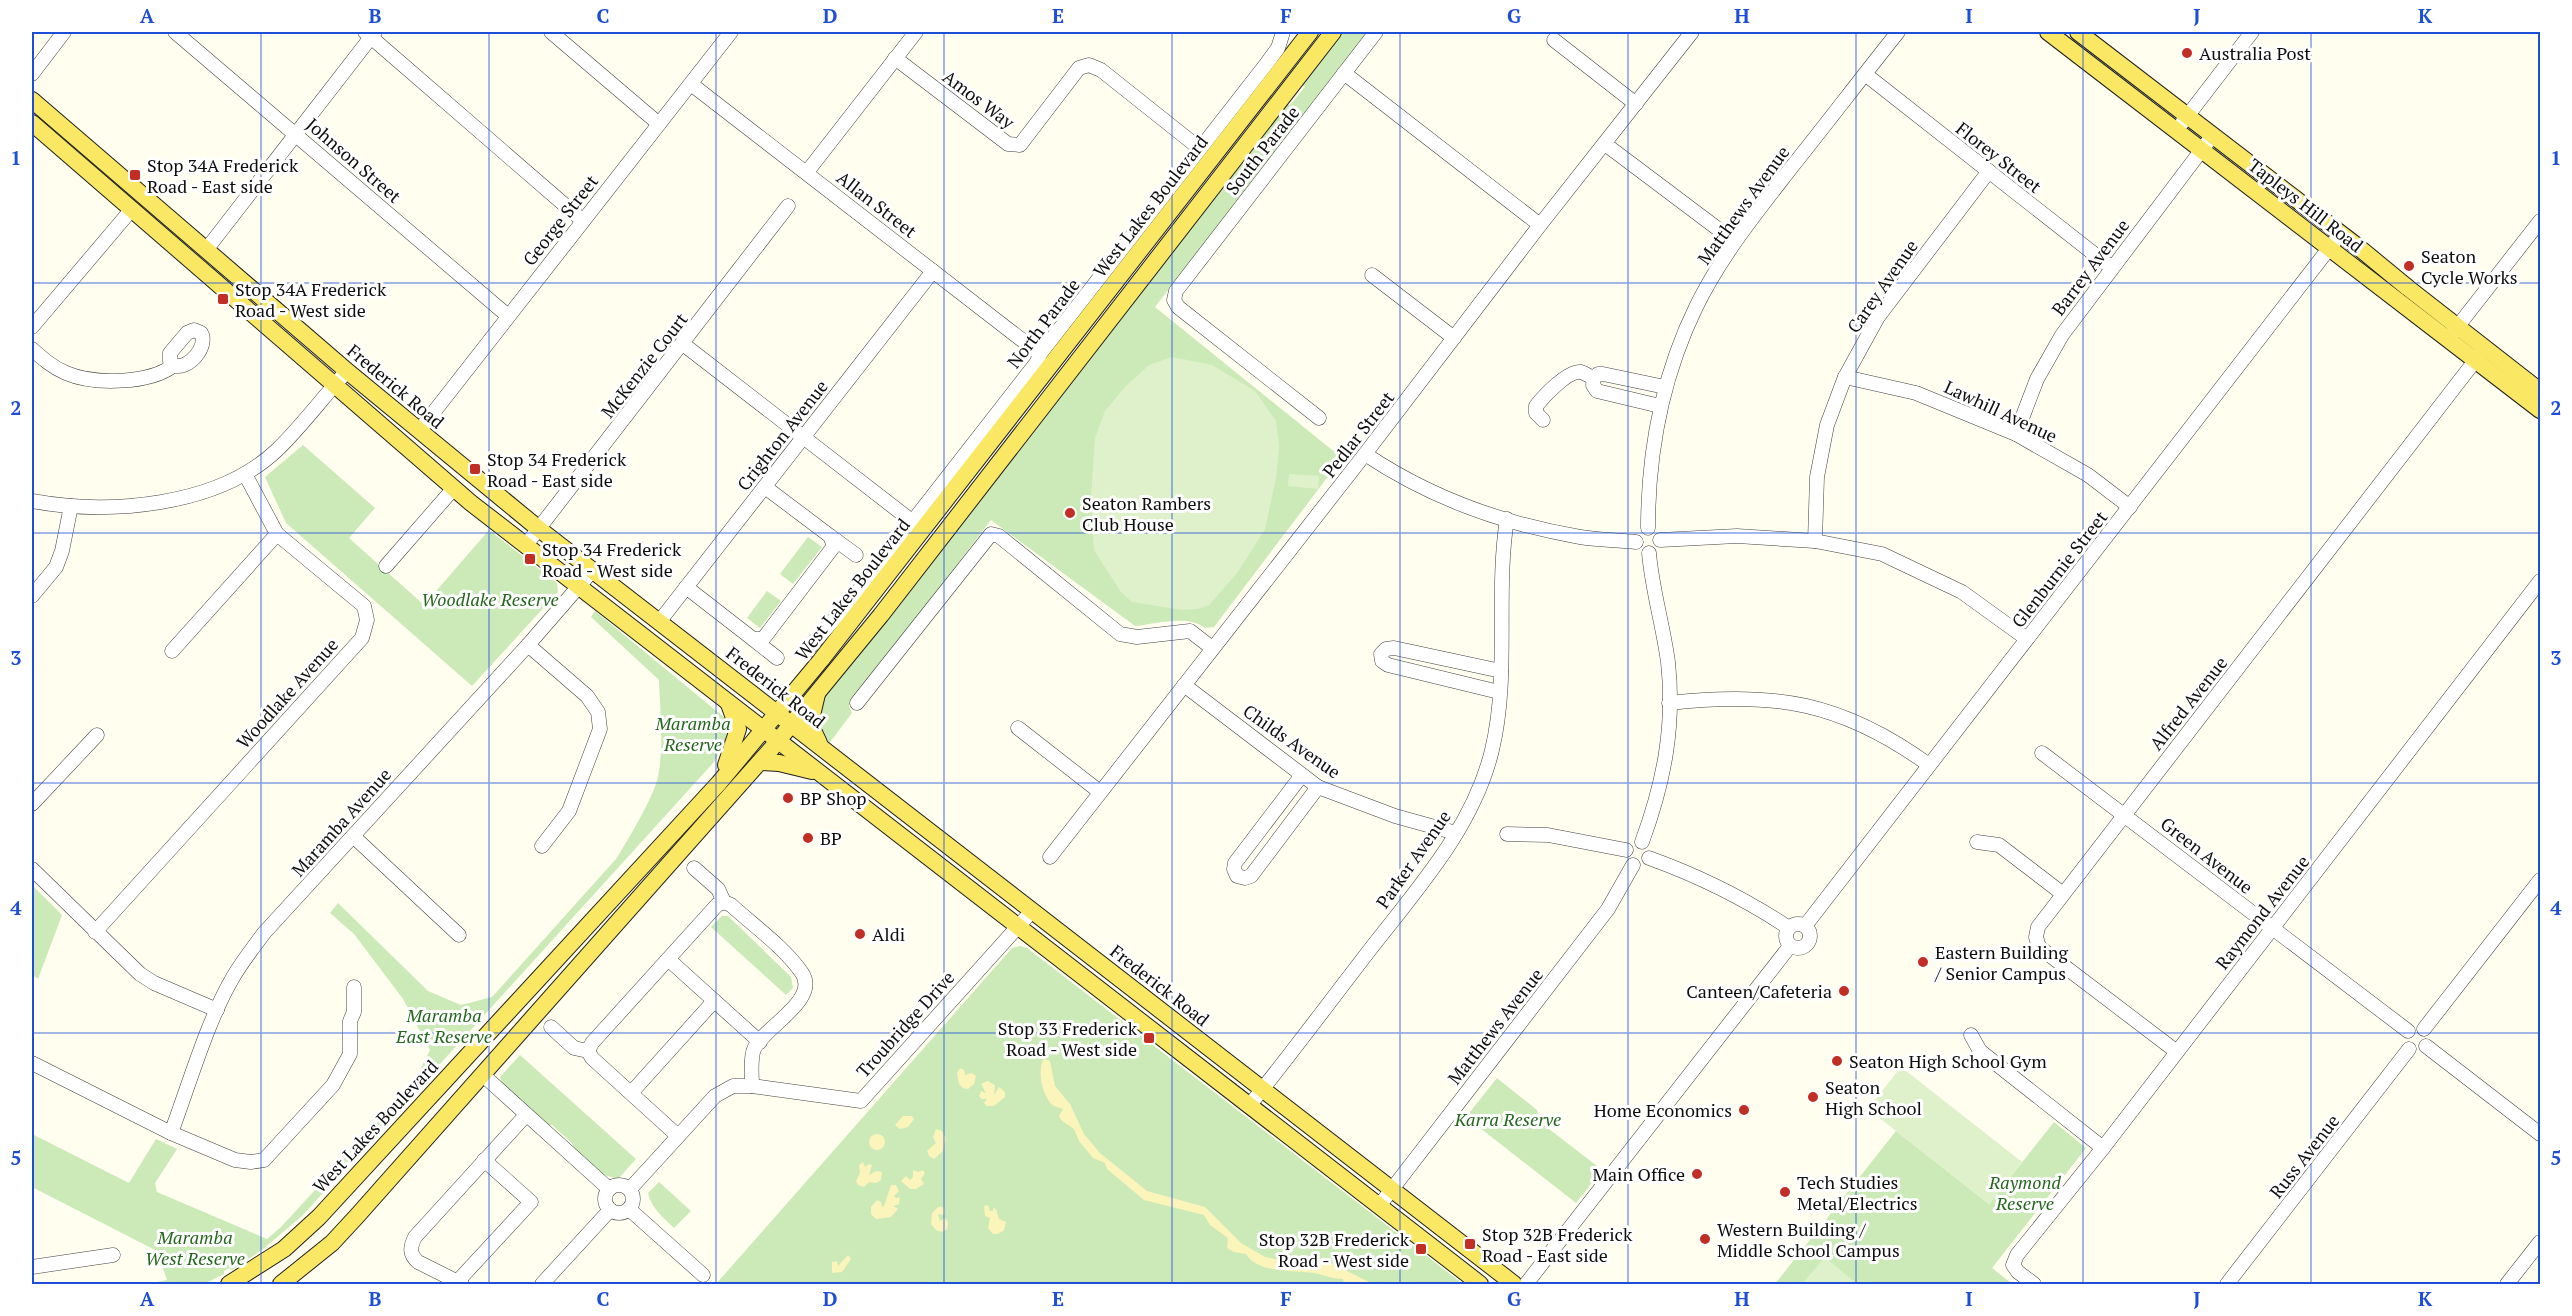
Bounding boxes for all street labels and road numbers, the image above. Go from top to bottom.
street label: Amos Way [938,64,1020,134]
street label: South Parade [1220,101,1304,199]
street label: Johnson Street [302,112,407,208]
street label: Florey Street [1951,116,2047,198]
street label: West Lakes Boulevard [1087,130,1213,282]
street label: Matthews Avenue [1692,141,1794,269]
street label: Tapleys Hill Road [2244,153,2368,257]
street label: Allan Street [832,165,922,243]
street label: George Street [517,169,603,270]
street label: Barrey Avenue [2046,214,2134,320]
street label: Carey Avenue [1841,235,1923,337]
street label: North Parade [1001,273,1085,373]
street label: McKenzie Court [595,307,693,422]
street label: Frederick Road [343,338,449,434]
street label: Lawhill Avenue [1941,374,2061,448]
street label: Crighton Avenue [731,375,833,495]
street label: Pedlar Street [1317,386,1399,482]
street label: Glenburnie Street [2006,505,2112,632]
street label: West Lakes Boulevard [789,513,915,665]
street label: Woodlake Avenue [231,633,343,753]
street label: Frederick Road [722,641,830,733]
street label: Alfred Avenue [2144,651,2232,755]
street label: Childs Avenue [1239,699,1345,783]
street label: Maramba Avenue [286,763,396,881]
street label: Parker Avenue [1370,805,1456,913]
street label: Green Avenue [2156,811,2258,899]
street label: Raymond Avenue [2210,850,2314,974]
street label: Frederick Road [1106,939,1214,1031]
street label: Matthews Avenue [1442,963,1548,1089]
street label: Troubridge Drive [851,966,959,1082]
street label: West Lakes Boulevard [307,1054,443,1198]
street label: Russ Avenue [2264,1109,2344,1203]

